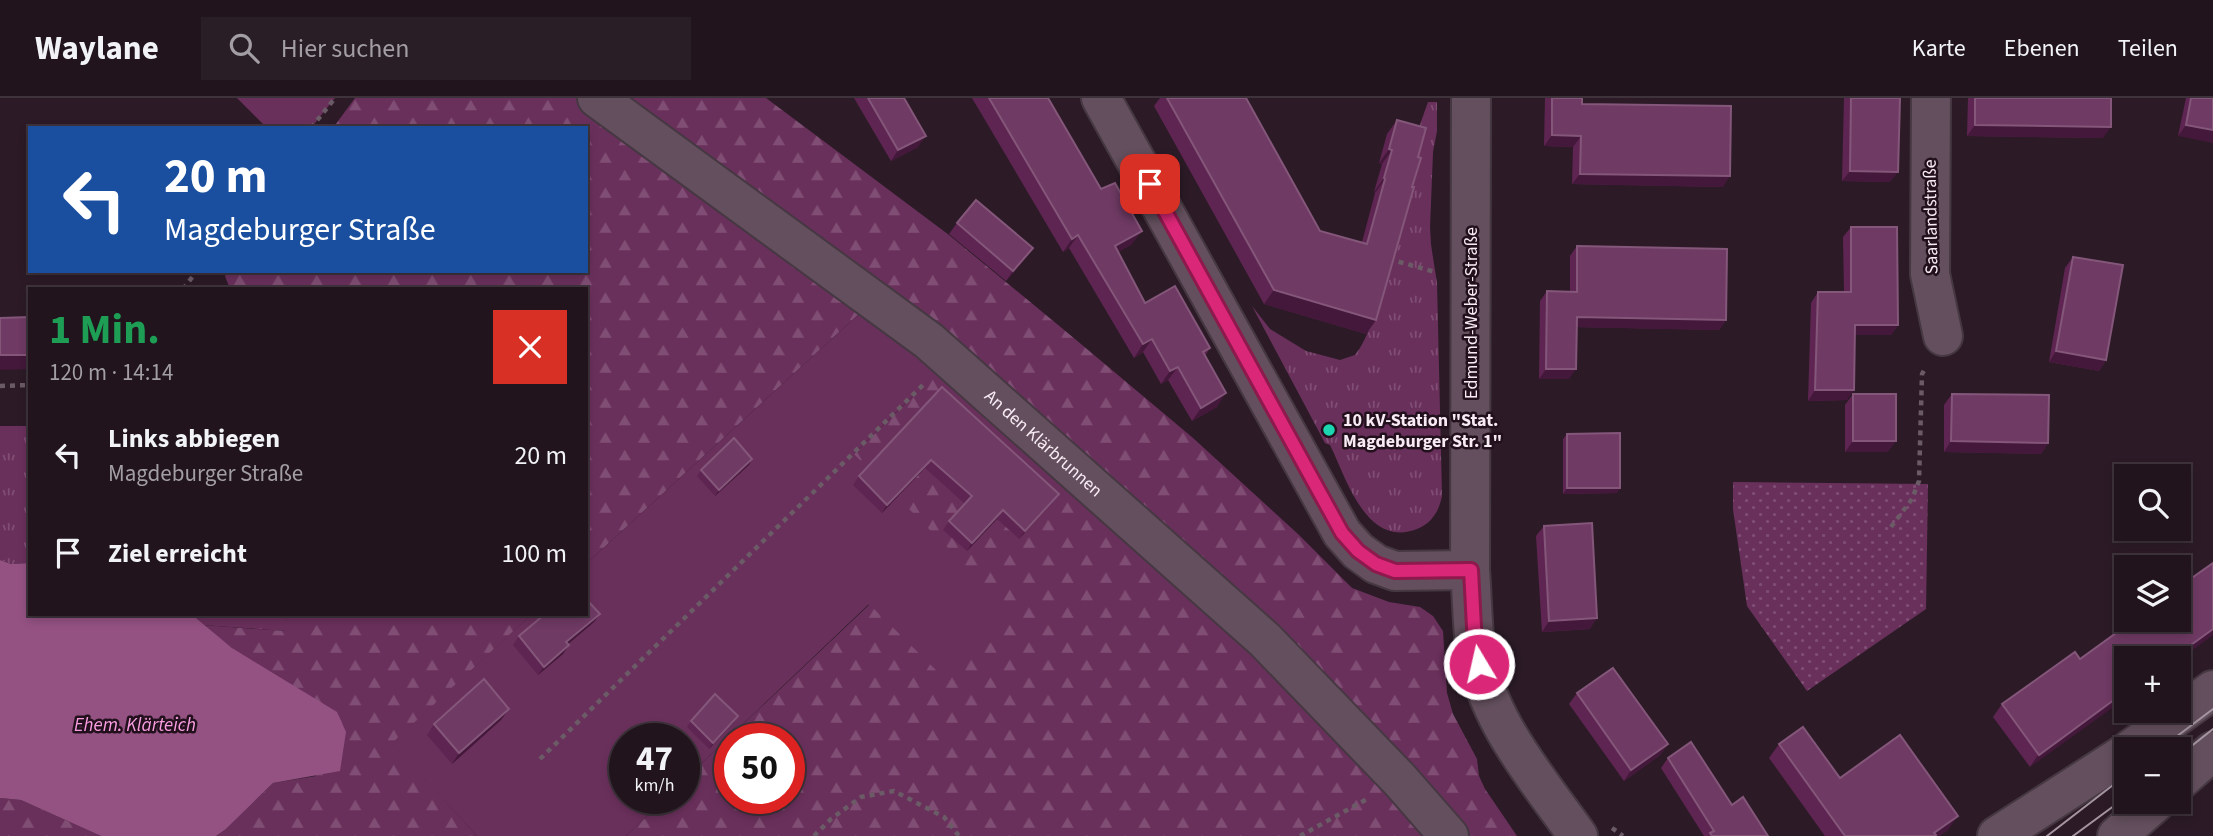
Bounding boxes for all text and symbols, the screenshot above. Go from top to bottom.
search box [201,17,691,80]
text: Waylane [35,25,159,72]
icon: search [225,29,263,67]
text: Hier suchen [281,30,409,67]
text: Karte [1912,31,1966,66]
text: Ebenen [2004,31,2080,66]
text: Teilen [2118,31,2178,66]
text: 20 m [164,142,268,212]
icon: left [49,154,140,245]
pin [1120,154,1180,214]
street label: Saarlandstraße [1917,159,1945,275]
icon: arrive [1131,165,1169,203]
text: Magdeburger Straße [164,207,436,253]
street label: Edmund-Weber-Straße [1459,227,1484,399]
text: 1 Min. [49,300,160,360]
button: close [493,310,567,384]
text: 120 m · 14:14 [49,356,173,389]
street label: An den Klärbrunnen [979,384,1108,502]
place label: 10 kV-Station "Stat. Magdeburger Str. 1" [1343,408,1502,454]
text: Links abbiegen [108,420,280,457]
marker: 10 kV-Station "Stat. Magdeburger Str. 1" [1321,422,1337,438]
icon: left [49,436,87,474]
text: 20 m [514,437,567,474]
text: Magdeburger Straße [108,457,303,490]
map controls [2114,464,2191,814]
button: search [2114,464,2191,541]
icon: arrive [49,534,87,572]
text: Ziel erreicht [108,535,247,572]
text: 100 m [501,535,567,572]
button: layers [2114,555,2191,632]
position arrow [1442,627,1516,701]
button: + [2114,646,2191,723]
water label: Ehem. Klärteich [74,712,196,739]
speed limit sign: 50 [714,723,805,814]
text: 47 [636,734,673,784]
button: − [2114,737,2191,814]
text: km/h [635,773,674,798]

